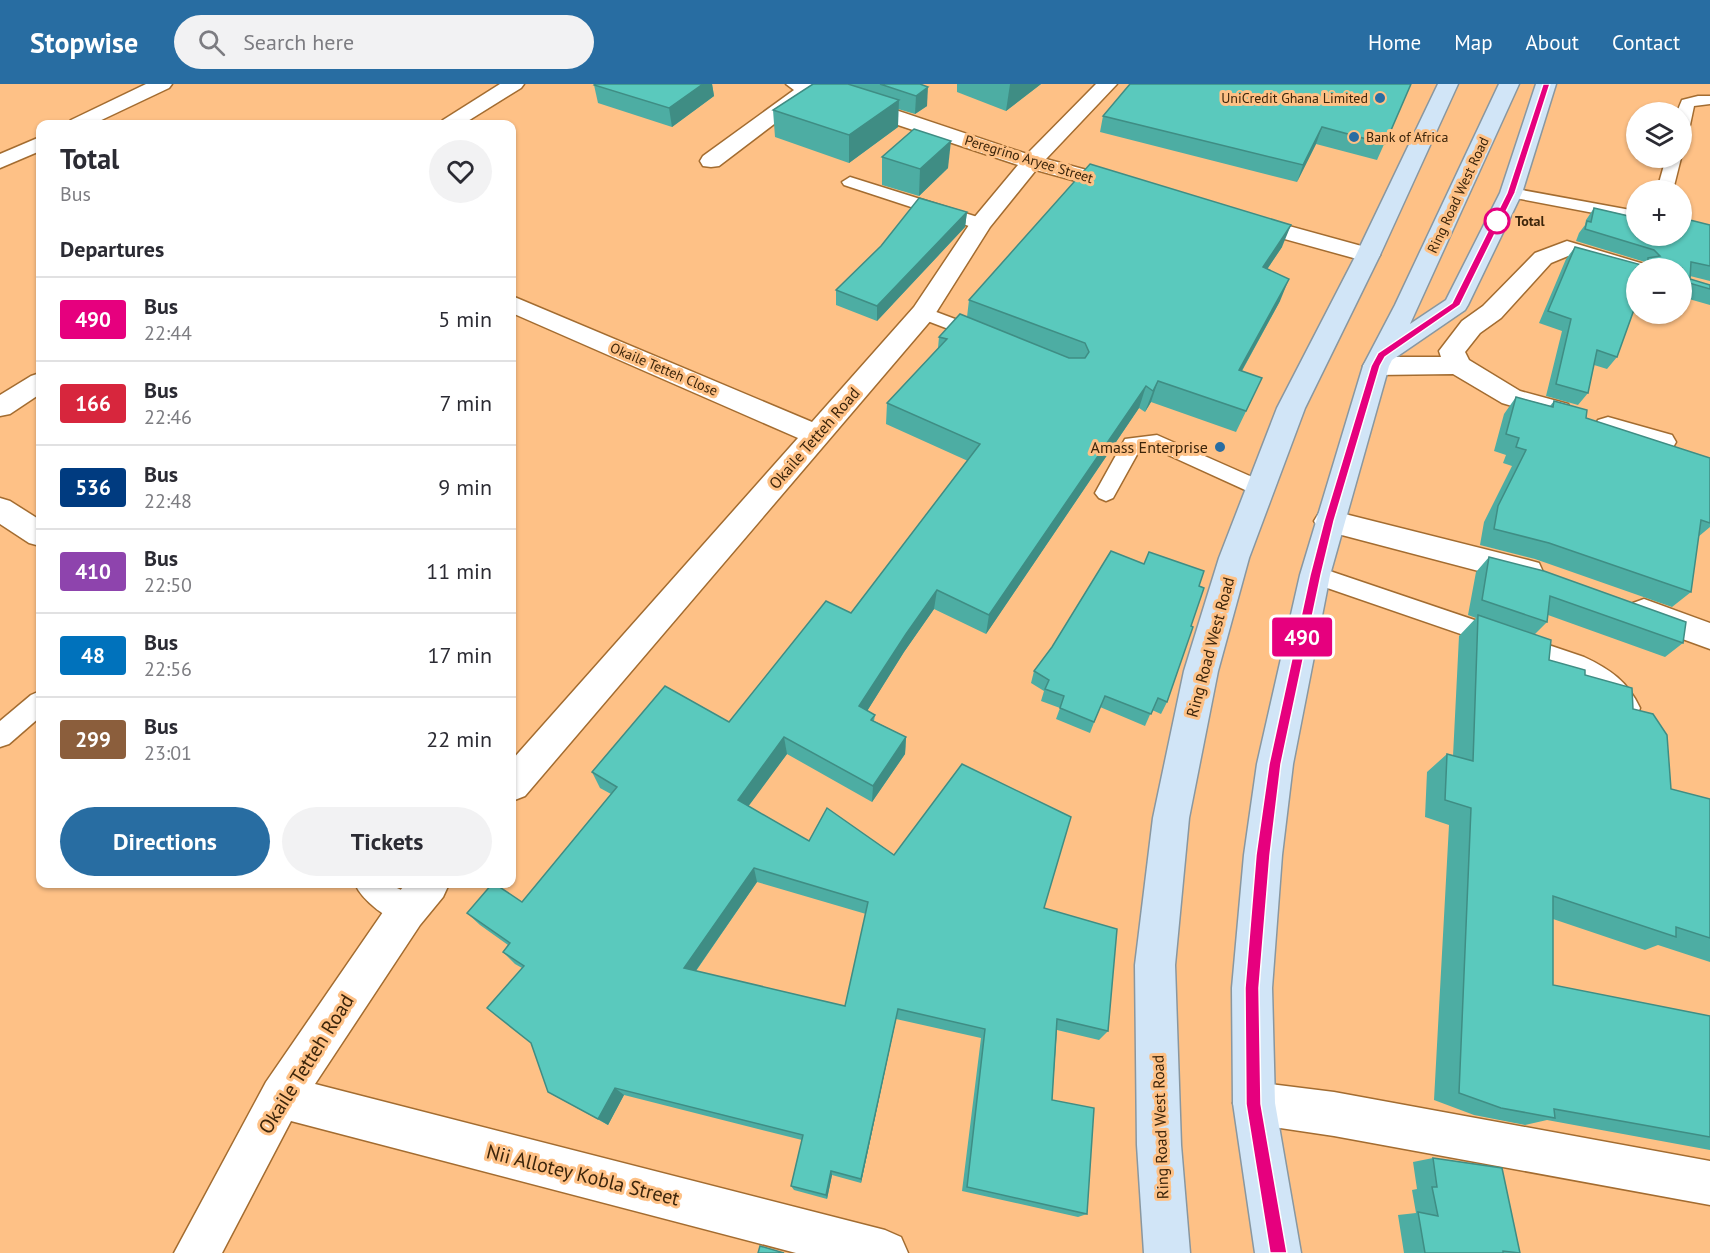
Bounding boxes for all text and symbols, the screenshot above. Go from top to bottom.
search box [174,15,594,69]
text: Stopwise [30,24,138,61]
icon: search [195,26,228,59]
text: Search here [243,28,354,56]
text: Home [1368,29,1421,56]
text: Map [1454,29,1493,56]
text: About [1526,29,1579,56]
text: Contact [1612,29,1680,56]
place label: UniCredit Ghana Limited [1221,89,1368,107]
marker: UniCredit Ghana Limited [1373,91,1387,105]
map controls [1626,102,1692,324]
button: layers [1626,102,1692,168]
place label: Bank of Africa [1366,128,1448,146]
marker: Bank of Africa [1347,130,1361,144]
street label: Peregrino Aryee Street [963,131,1096,187]
street label: Ring Road West Road [1423,134,1493,256]
text: Total [60,140,119,177]
button: heart [429,140,492,203]
button: + [1626,180,1692,246]
text: Bus [60,181,91,207]
marker: Total [1484,208,1510,234]
place label: Total [1515,212,1546,230]
text: Departures [60,235,164,263]
button: − [1626,258,1692,324]
text: Bus [144,292,178,320]
text: 5 min [438,305,492,333]
text: 490 [75,306,111,333]
text: 22:44 [144,320,192,346]
street label: Okaile Tetteh Close [608,338,720,400]
text: Bus [144,376,178,404]
street label: Okaile Tetteh Road [764,383,864,493]
text: 7 min [440,389,492,417]
text: 166 [75,390,111,417]
text: 22:46 [144,404,192,430]
place label: Amass Enterprise [1091,437,1208,457]
marker: Amass Enterprise [1213,440,1227,454]
text: Bus [144,460,178,488]
text: 9 min [438,473,492,501]
text: 536 [75,474,111,501]
text: 22:48 [144,488,192,514]
text: Bus [144,544,178,572]
text: 11 min [426,557,492,585]
text: 410 [75,558,111,585]
text: 22:50 [144,572,192,598]
street label: Ring Road West Road [1182,575,1238,719]
line badge: 490 [1268,618,1336,656]
text: 490 [1284,624,1320,651]
text: Bus [144,628,178,656]
text: 17 min [428,641,492,669]
text: 48 [81,642,105,669]
text: 22:56 [144,656,192,682]
text: Bus [144,712,178,740]
text: 22 min [426,725,492,753]
text: 299 [75,726,111,753]
text: 23:01 [144,740,192,766]
button: Directions [60,807,270,876]
button: Tickets [282,807,492,876]
street label: Okaile Tetteh Road [253,989,359,1139]
street label: Ring Road West Road [1147,1055,1173,1199]
street label: Nii Allotey Kobla Street [484,1138,682,1212]

